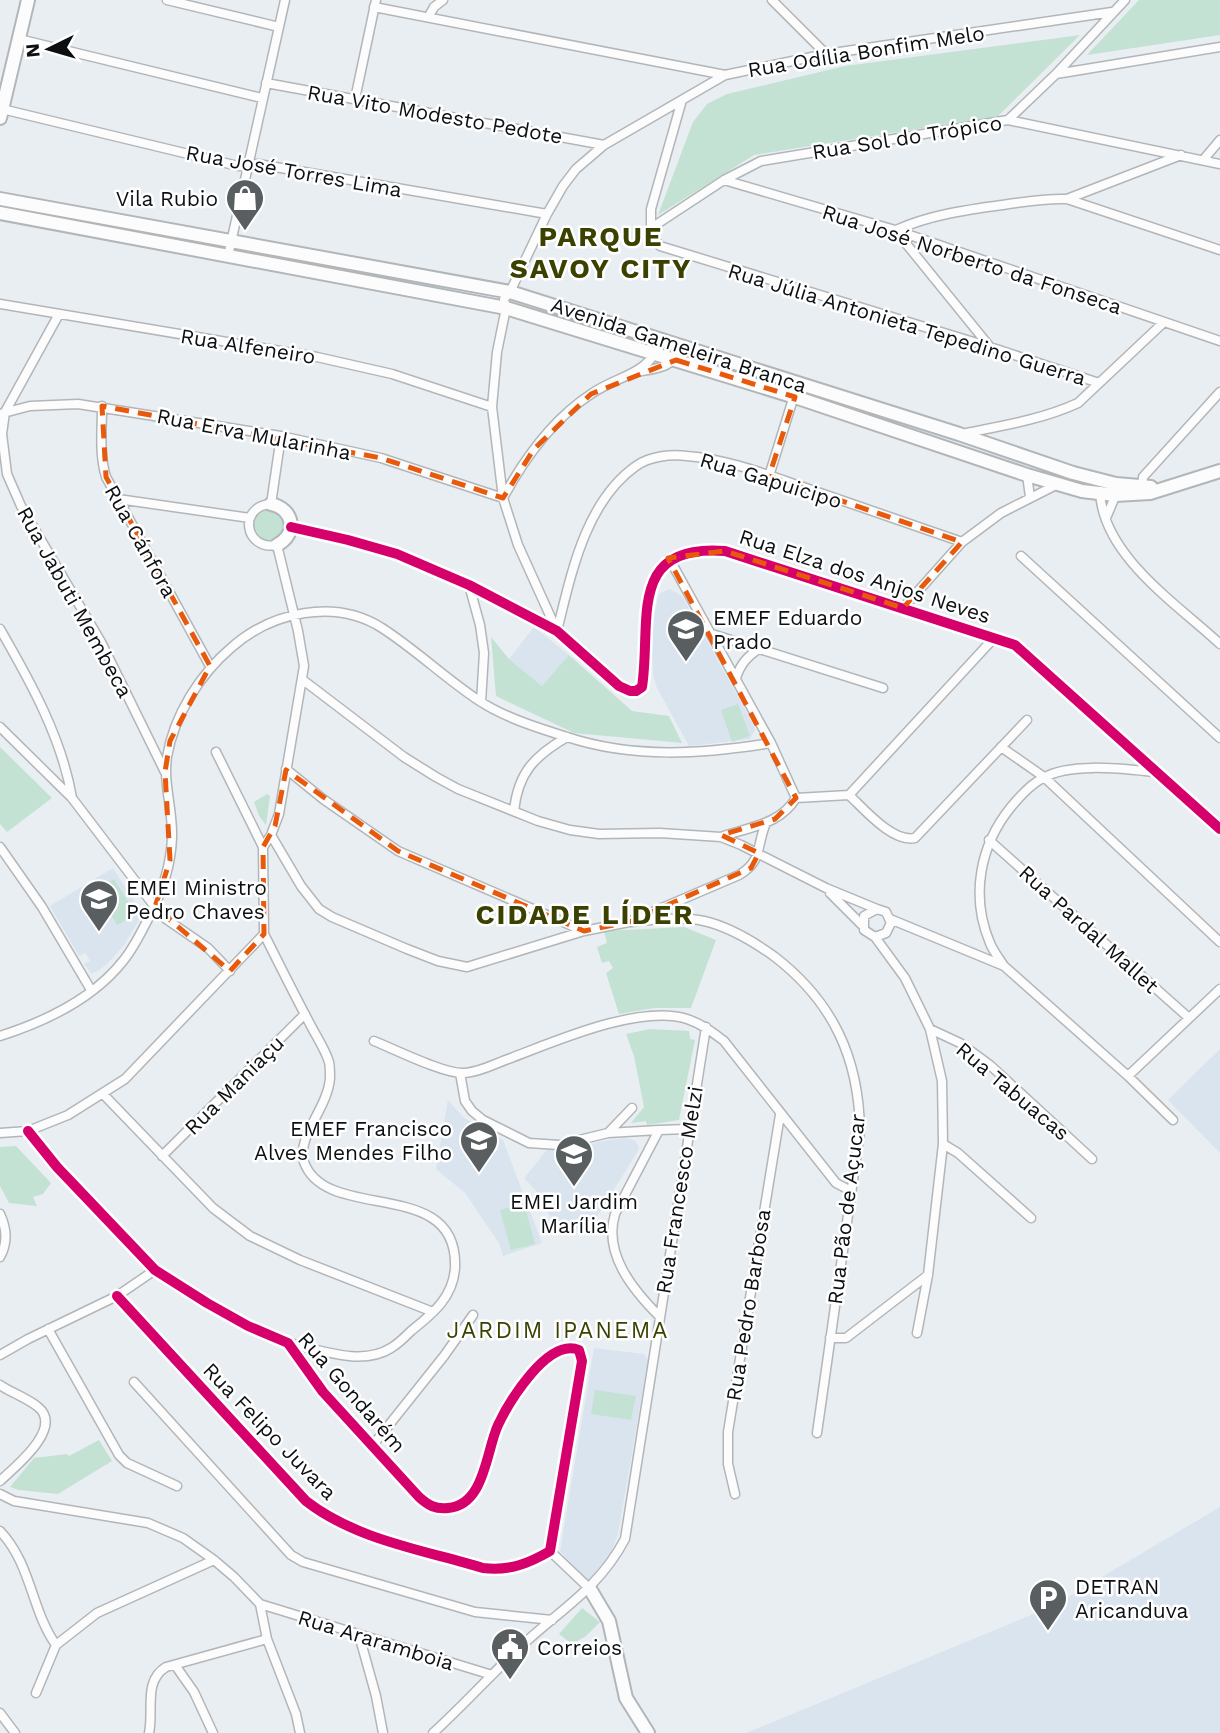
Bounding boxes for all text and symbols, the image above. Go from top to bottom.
north arrow [14,14,84,84]
street label: Rua Odília Bonfim Melo [746,20,986,82]
text: N [20,42,45,58]
street label: Rua Vito Modesto Pedote [305,79,565,149]
street label: Rua Sol do Trópico [810,110,1004,164]
street label: Rua José Torres Lima [184,140,404,202]
shop icon: Vila Rubio [224,177,266,232]
place label: Vila Rubio [116,186,218,211]
street label: Rua José Norberto da Fonseca [819,199,1125,319]
district label: PARQUE SAVOY CITY [510,220,692,285]
street label: Rua Júlia Antonieta Tepedino Guerra [725,258,1089,390]
street label: Avenida Gameleira Branca [548,292,810,398]
street label: Rua Alfeneiro [179,323,317,369]
street label: Rua Erva Mularinha [155,403,353,465]
street label: Rua Gapuicipo [697,447,845,513]
street label: Rua Cánfora [100,480,182,602]
street label: Rua Jabuti Membeca [12,502,138,702]
street label: Rua Elza dos Anjos Neves [736,524,994,628]
place label: EMEF Eduardo Prado [713,605,862,654]
school or university icon: EMEF Eduardo Prado [665,608,707,663]
street label: Rua Pardal Mallet [1014,860,1164,998]
place label: EMEI Ministro Pedro Chaves [126,875,267,924]
school or university icon: EMEI Ministro Pedro Chaves [78,878,120,933]
district label: CIDADE LÍDER [476,898,694,931]
street label: Rua Maniaçu [179,1030,289,1140]
street label: Rua Tabuacas [951,1036,1075,1146]
street label: Rua Francesco Melzi [650,1084,708,1296]
street label: Rua Pão de Açucar [822,1112,870,1306]
place label: EMEF Francisco Alves Mendes Filho [254,1116,452,1165]
school or university icon: EMEF Francisco Alves Mendes Filho [458,1119,500,1174]
school or university icon: EMEI Jardim Marília [553,1133,595,1188]
place label: EMEI Jardim Marília [510,1189,638,1238]
street label: Rua Pedro Barbosa [720,1207,776,1403]
district label: JARDIM IPANEMA [446,1317,670,1344]
street label: Rua Gondarém [293,1327,411,1457]
street label: Rua Felipo Juvara [198,1357,342,1505]
place label: DETRAN Aricanduva [1075,1574,1188,1623]
parking icon: DETRAN Aricanduva [1027,1577,1069,1632]
street label: Rua Araramboia [295,1604,457,1676]
public building icon: Correios [489,1626,531,1681]
place label: Correios [537,1635,622,1660]

